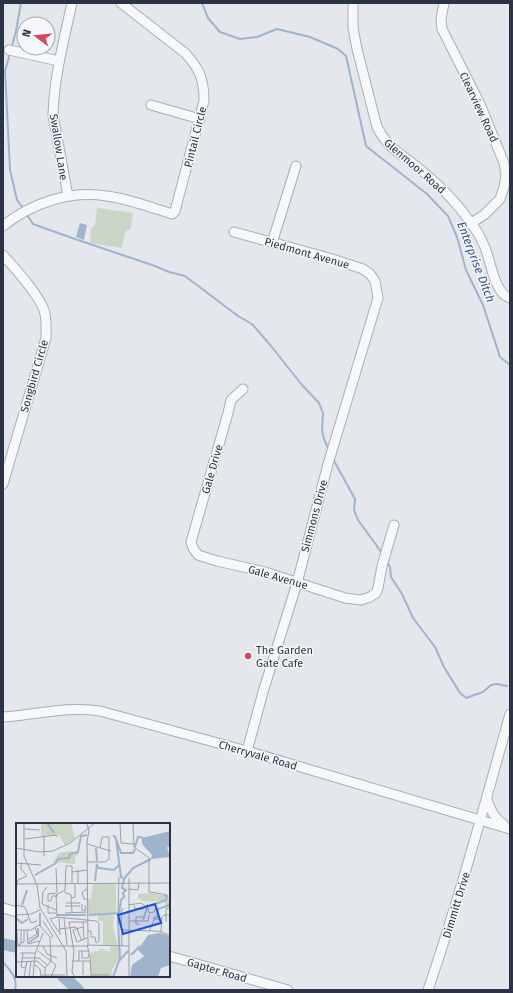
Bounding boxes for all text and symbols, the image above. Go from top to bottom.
north arrow [16,16,56,56]
text: N [20,28,34,39]
street label: Clearview Road [457,70,501,144]
street label: Pintail Circle [182,105,209,169]
street label: Swallow Lane [47,113,70,181]
street label: Glenmoor Road [381,136,448,197]
water label: Enterprise Ditch [454,220,498,304]
street label: Piedmont Avenue [263,235,351,272]
street label: Songbird Circle [18,338,51,414]
street label: Gale Drive [199,443,226,495]
street label: Simmons Drive [299,478,330,554]
street label: Gale Avenue [247,563,309,592]
place label: The Garden Gate Cafe [256,644,313,670]
marker: The Garden Gate Cafe [243,651,253,661]
street label: Cherryvale Road [217,738,299,773]
inset map [16,823,170,977]
street label: Dimmitt Drive [440,870,473,940]
street label: Gapter Road [185,956,248,985]

